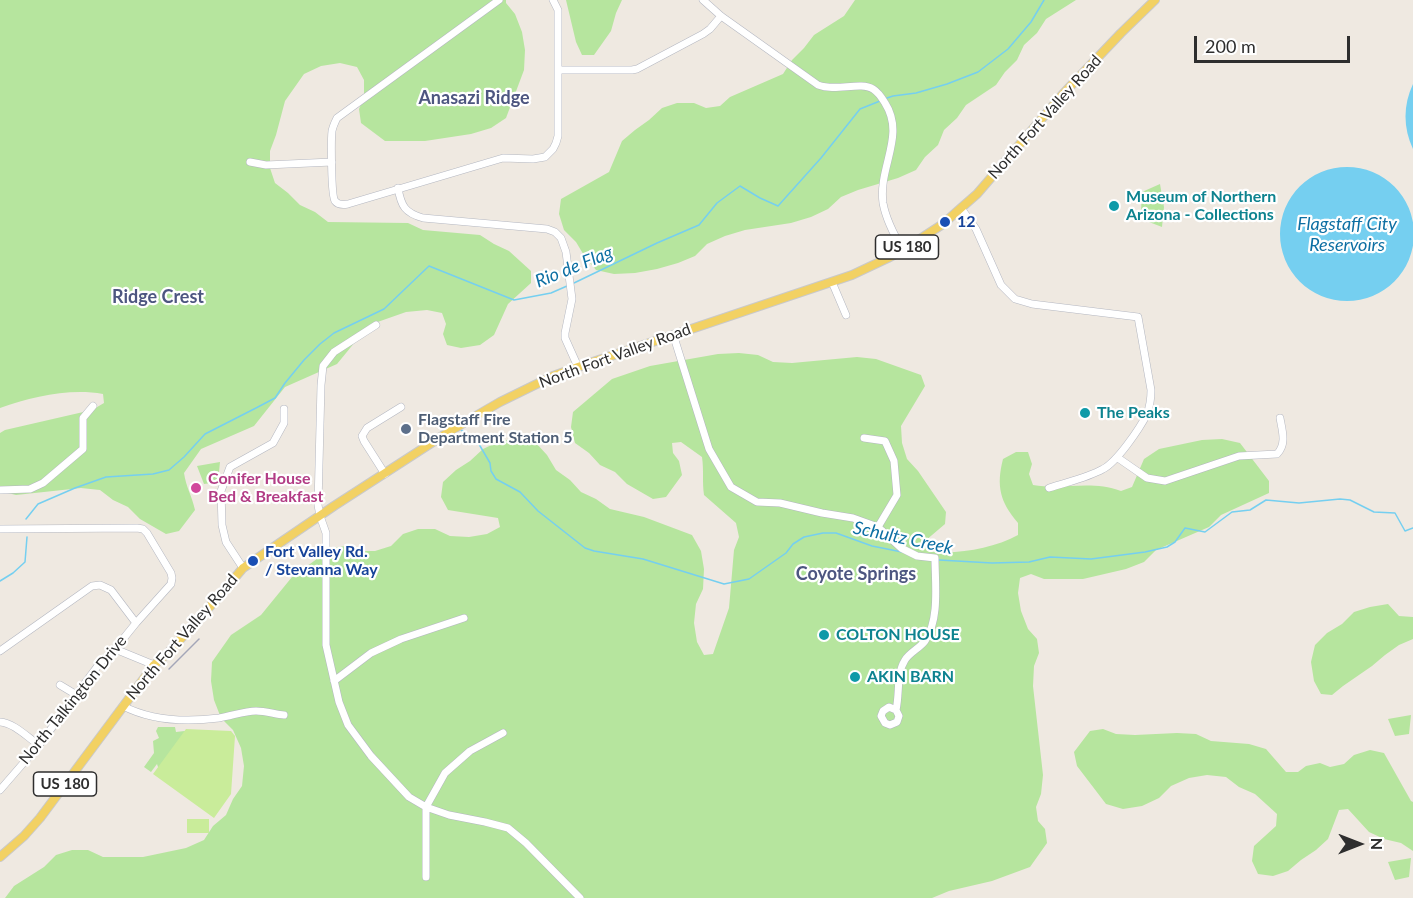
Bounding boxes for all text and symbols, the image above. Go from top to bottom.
scale bar [1197,24,1353,62]
text: 200 m [1205,35,1256,57]
street label: North Fort Valley Road [984,51,1106,183]
district label: Anasazi Ridge [418,87,530,109]
place label: Museum of Northern Arizona - Collections [1126,187,1276,225]
marker: Museum of Northern Arizona - Collections [1107,199,1121,213]
place label: 12 [957,212,976,232]
water label: Flagstaff City Reservoirs [1297,213,1397,256]
marker: 12 [938,215,952,229]
road number: US 180 [876,235,938,259]
water label: Rio de Flag [532,242,616,292]
district label: Ridge Crest [112,286,204,308]
street label: North Fort Valley Road [537,320,693,392]
place label: The Peaks [1097,403,1170,423]
marker: The Peaks [1078,406,1092,420]
place label: Flagstaff Fire Department Station 5 [418,410,572,448]
marker: Flagstaff Fire Department Station 5 [399,422,413,436]
place label: Conifer House Bed & Breakfast [208,469,324,507]
marker: Conifer House Bed & Breakfast [189,481,203,495]
water label: Schultz Creek [851,517,955,559]
place label: Fort Valley Rd. / Stevanna Way [265,542,378,580]
marker: Fort Valley Rd. / Stevanna Way [246,554,260,568]
district label: Coyote Springs [796,563,916,585]
street label: North Fort Valley Road [122,570,242,704]
place label: COLTON HOUSE [836,625,960,645]
marker: COLTON HOUSE [817,628,831,642]
street label: North Talkington Drive [15,632,131,768]
place label: AKIN BARN [867,667,954,687]
marker: AKIN BARN [848,670,862,684]
road number: US 180 [34,772,97,796]
north arrow [1329,814,1389,874]
text: N [1368,838,1387,850]

